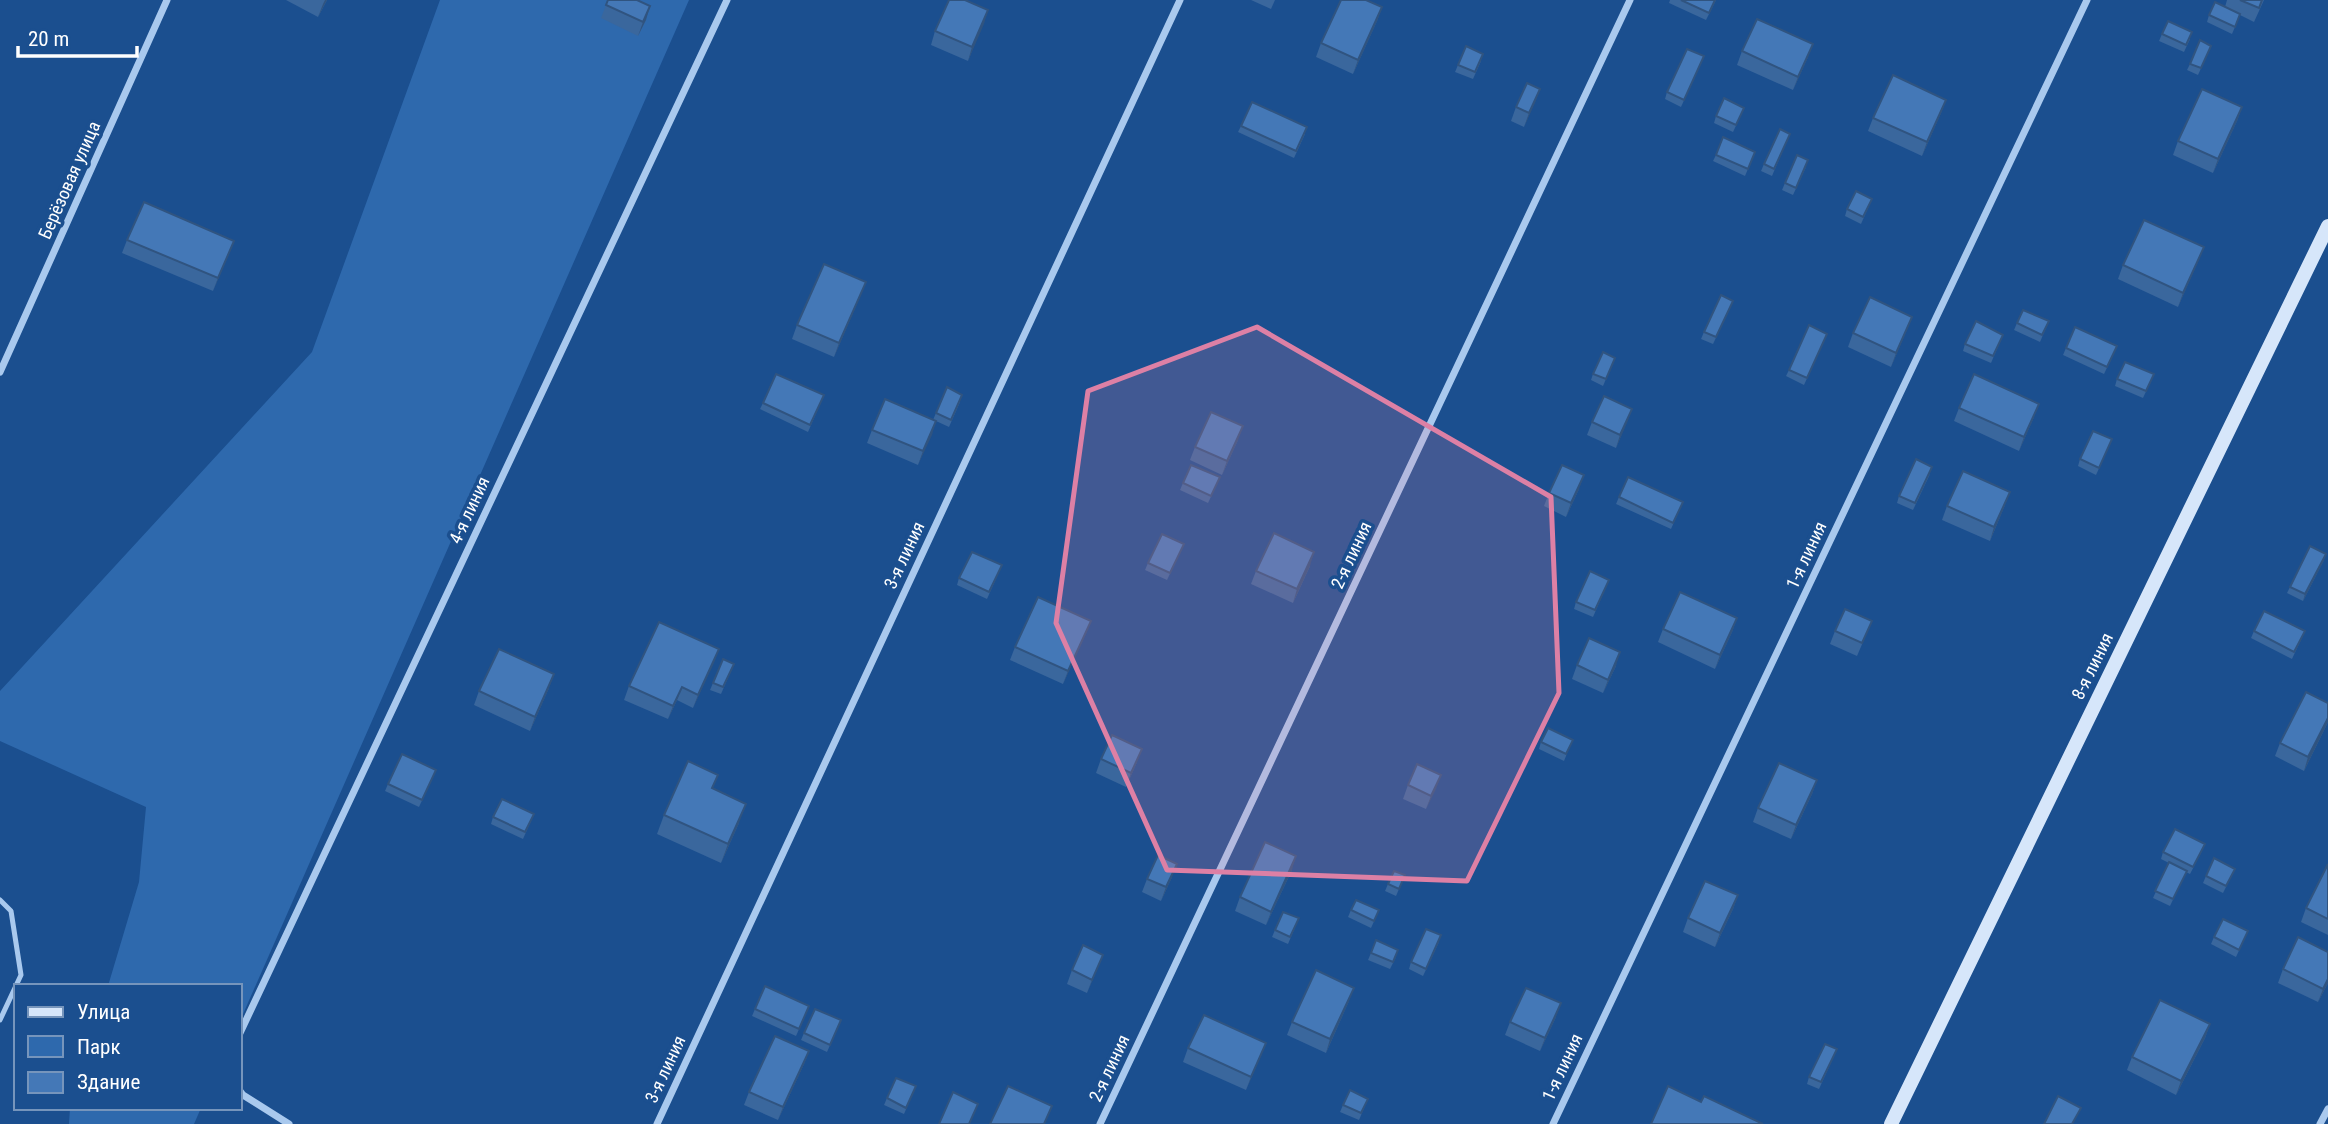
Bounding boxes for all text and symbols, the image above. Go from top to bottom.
scale bar [18,14,136,58]
text: 20 m [28,27,69,51]
street label: Берёзовая улица [34,118,104,242]
street label: 4-я линия [444,473,494,547]
street label: 3-я линия [879,518,929,592]
street label: 2-я линия [1326,518,1376,592]
street label: 1-я линия [1781,518,1831,592]
street label: 8-я линия [2067,629,2117,703]
legend [14,984,242,1110]
text: Улица [77,1000,130,1024]
street label: 1-я линия [1537,1030,1587,1104]
street label: 2-я линия [1084,1031,1134,1105]
street label: 3-я линия [640,1032,690,1106]
text: Парк [77,1035,121,1059]
text: Здание [77,1070,141,1094]

